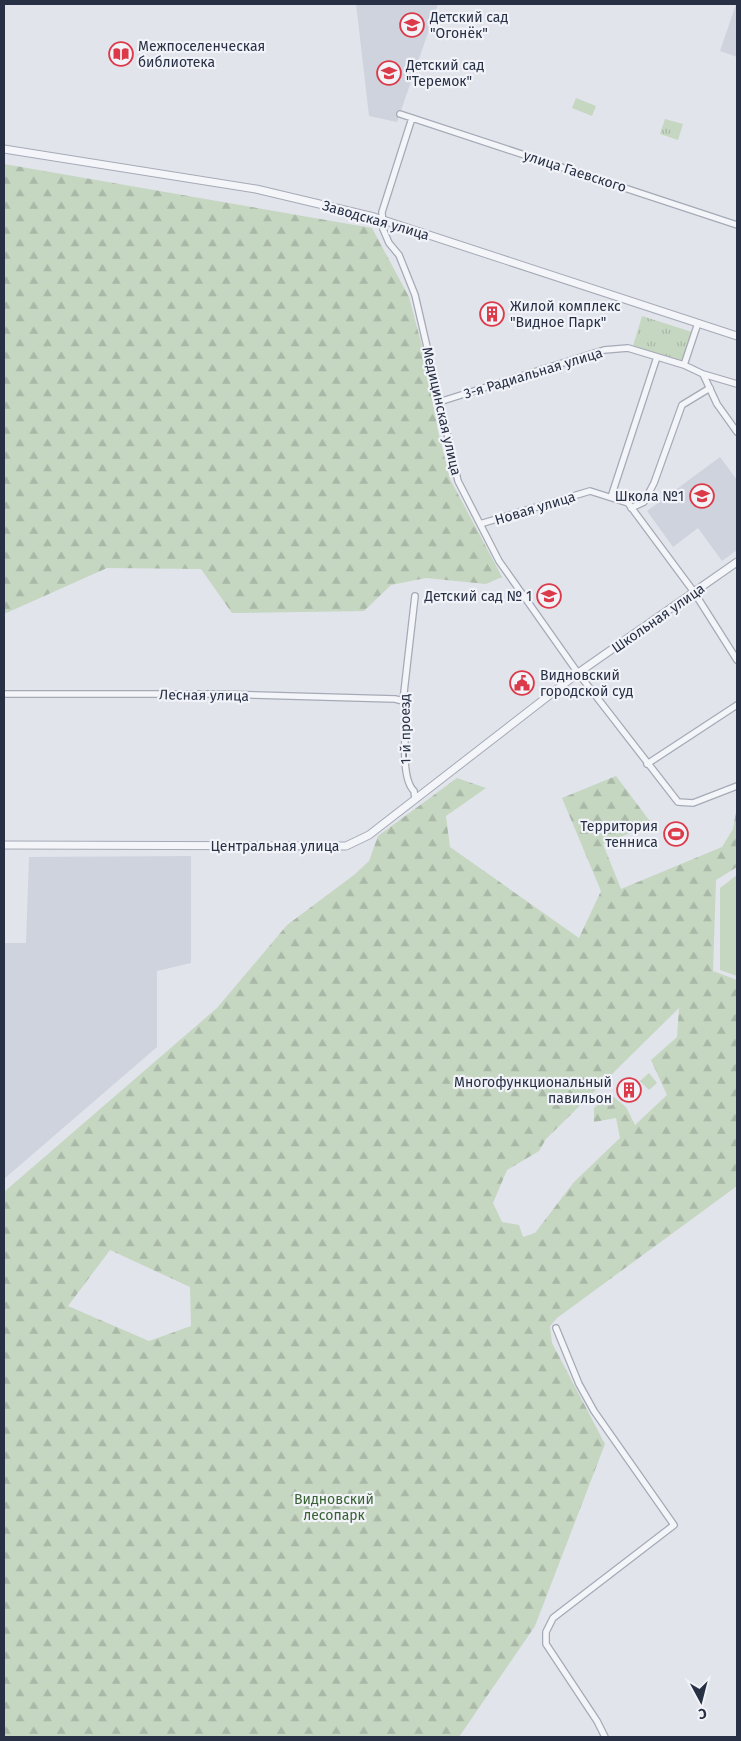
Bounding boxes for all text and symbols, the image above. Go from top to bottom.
place label: Детский сад "Огонёк" [429,9,508,42]
school or university icon: Детский сад "Огонёк" [399,12,425,38]
place label: Межпоселенческая библиотека [138,38,265,71]
library icon: Межпоселенческая библиотека [108,41,134,67]
place label: Детский сад "Теремок" [405,57,484,90]
school or university icon: Детский сад "Теремок" [376,60,402,86]
street label: улица Гаевского [521,147,629,196]
street label: Заводская улица [320,197,431,244]
place label: Жилой комплекс "Видное Парк" [510,298,621,331]
building icon: Жилой комплекс "Видное Парк" [479,301,505,327]
street label: 3-я Радиальная улица [462,344,605,403]
street label: Медицинская улица [418,345,465,477]
school or university icon: Школа №1 [689,483,715,509]
street label: Новая улица [493,488,578,529]
place label: Школа №1 [615,488,684,505]
street label: Школьная улица [608,580,708,657]
school or university icon: Детский сад № 1 [536,583,562,609]
place label: Детский сад № 1 [424,588,532,605]
place label: Видновский городской суд [540,667,634,700]
public building icon: Видновский городской суд [509,670,535,696]
street label: Лесная улица [159,686,249,705]
street label: 1-й проезд [396,693,415,764]
place label: Территория тенниса [580,818,658,851]
sports icon: Территория тенниса [663,821,689,847]
street label: Центральная улица [211,838,339,855]
place label: Многофункциональный павильон [454,1074,612,1107]
building icon: Многофункциональный павильон [616,1077,642,1103]
park label: Видновский лесопарк [294,1491,374,1524]
north arrow [676,1676,726,1726]
text: С [697,1704,708,1722]

